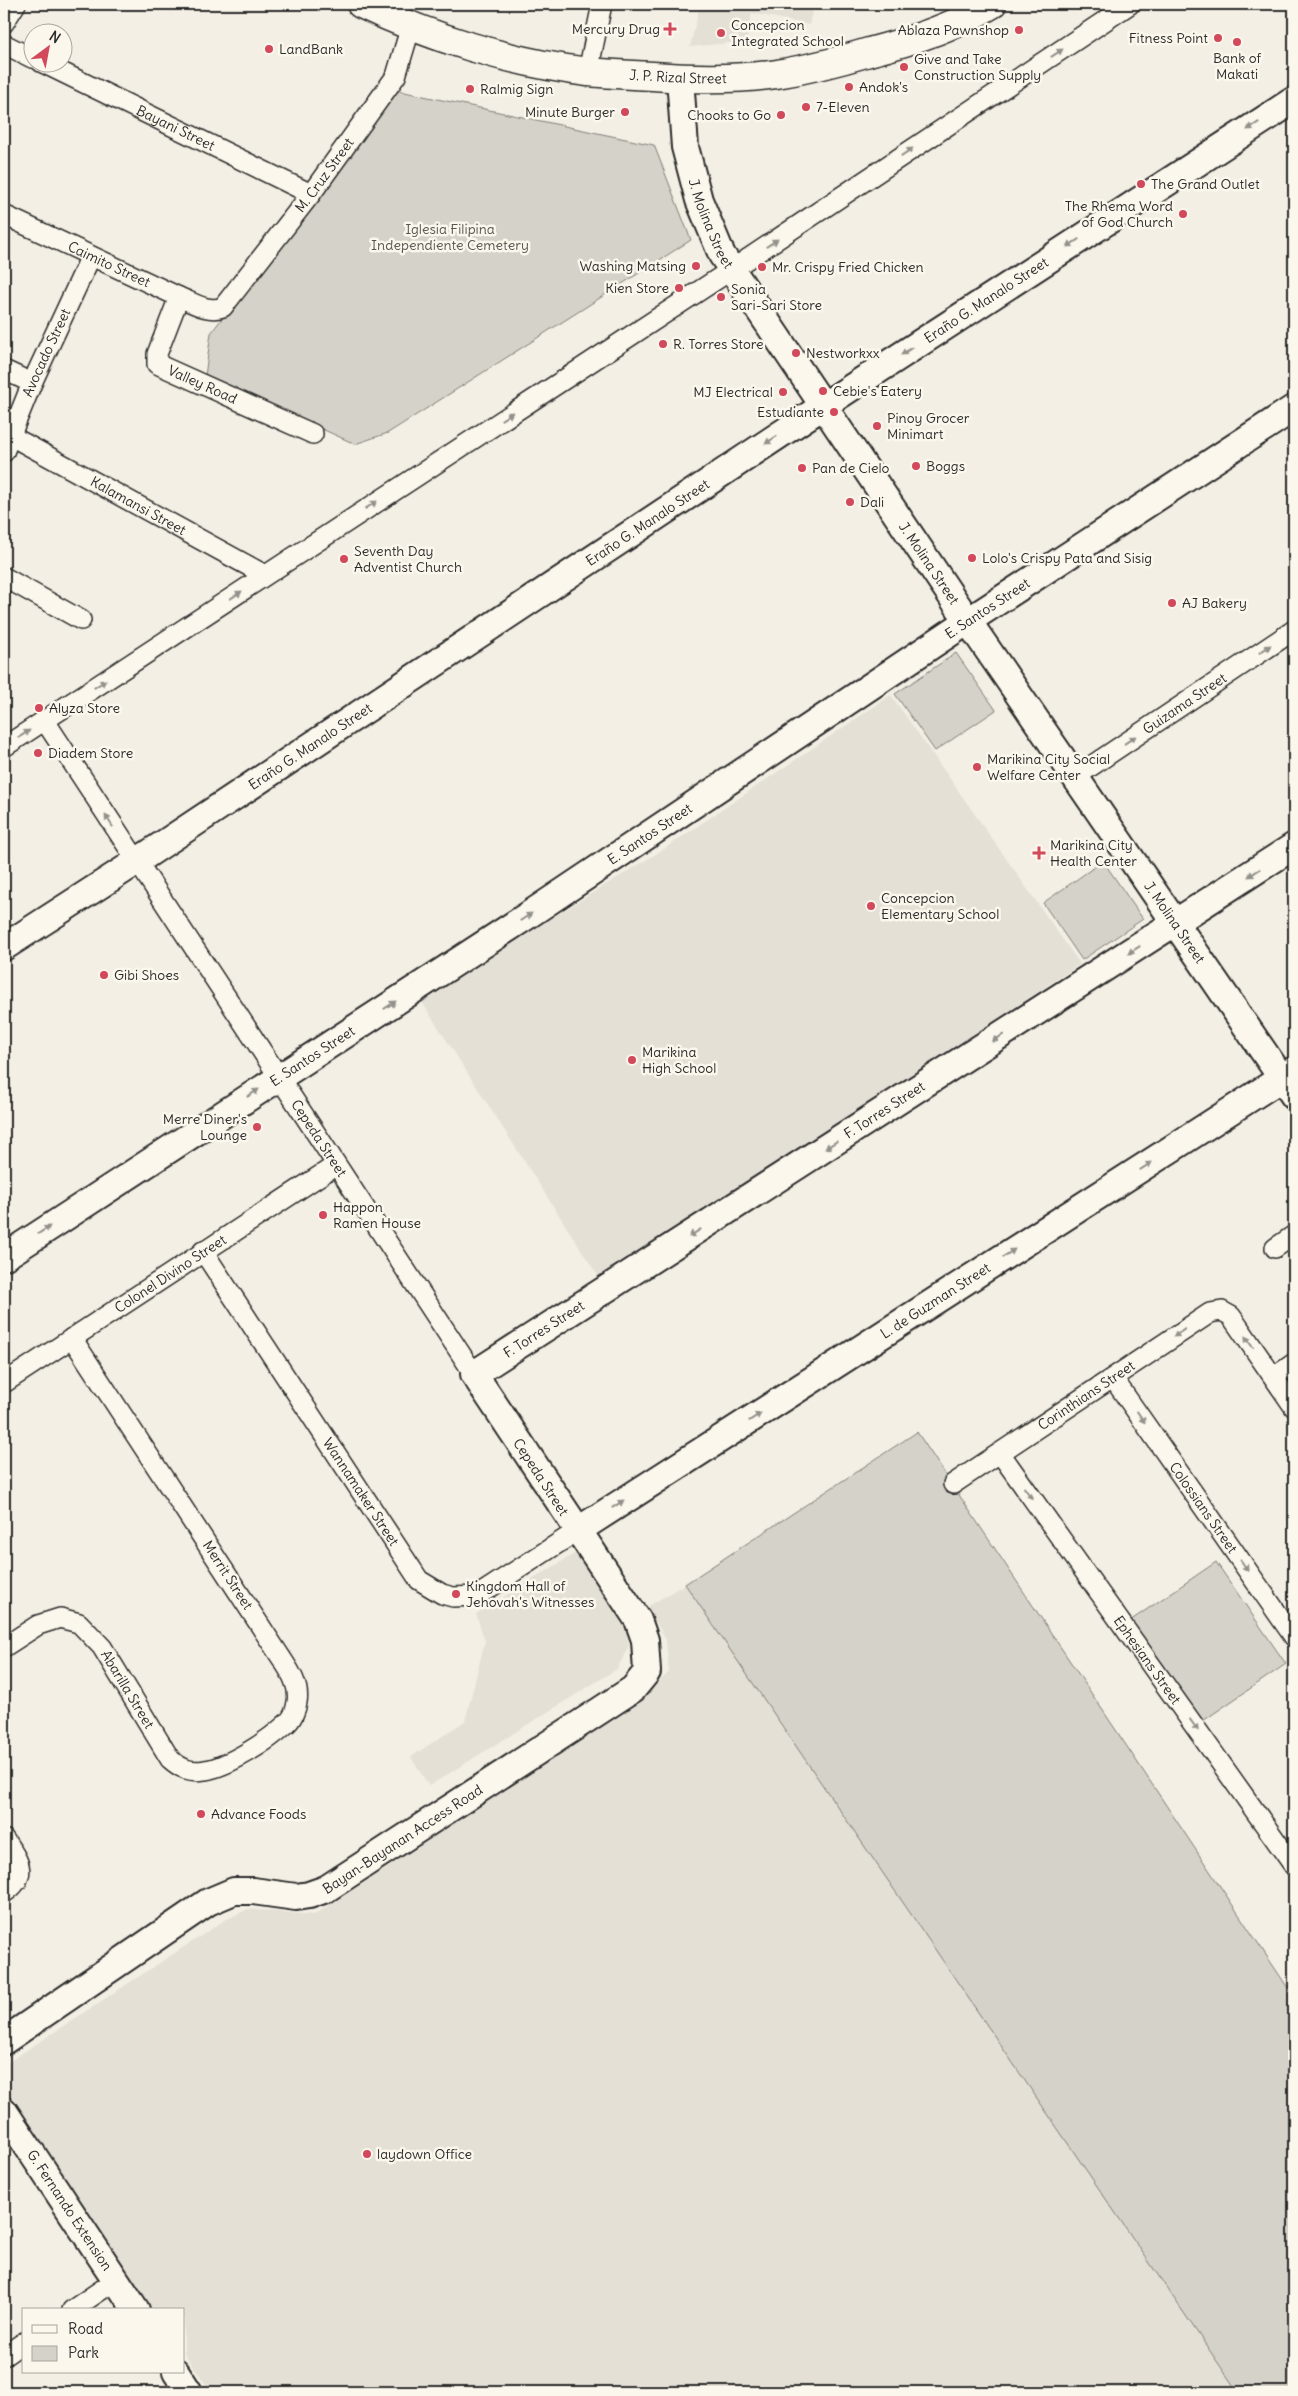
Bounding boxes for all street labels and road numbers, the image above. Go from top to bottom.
street label: J. P. Rizal Street [629,66,727,87]
street label: Bayani Street [134,101,218,155]
street label: M. Cruz Street [291,134,358,216]
street label: J. Molina Street [685,177,738,272]
street label: Caimito Street [65,237,153,291]
street label: Eraño G. Manalo Street [921,253,1052,347]
street label: Avocado Street [18,305,75,399]
street label: Valley Road [165,361,240,408]
street label: Kalamansi Street [87,472,189,539]
street label: Eraño G. Manalo Street [582,475,713,570]
street label: J. Molina Street [895,519,963,608]
street label: E. Santos Street [941,574,1033,643]
street label: Guizama Street [1139,669,1230,738]
street label: Eraño G. Manalo Street [245,699,376,794]
street label: E. Santos Street [604,799,696,869]
street label: J. Molina Street [1140,878,1209,967]
street label: E. Santos Street [266,1022,358,1090]
street label: F. Torres Street [840,1077,928,1143]
street label: Cepeda Street [287,1096,351,1180]
street label: Colonel Divino Street [111,1230,230,1317]
street label: L. de Guzman Street [877,1259,994,1343]
street label: F. Torres Street [500,1296,588,1362]
street label: Corinthians Street [1034,1356,1138,1434]
street label: Wannamaker Street [319,1434,403,1549]
street label: Cepeda Street [509,1435,573,1519]
street label: Colossians Street [1165,1458,1242,1557]
street label: Merrit Street [199,1537,257,1613]
street label: Ephesians Street [1110,1612,1185,1708]
street label: Abarilla Street [97,1647,159,1732]
street label: Bayan-Bayanan Access Road [319,1781,486,1898]
street label: G. Fernando Extension [23,2146,116,2274]

